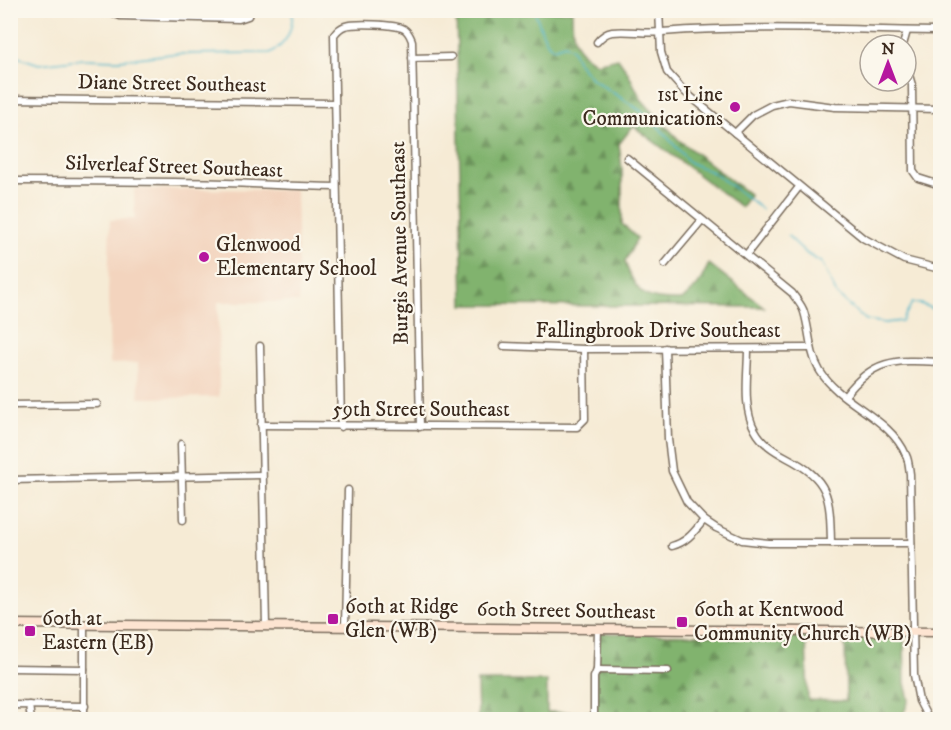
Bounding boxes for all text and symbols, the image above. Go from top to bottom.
north arrow [858,33,918,93]
text: N [881,39,895,59]
street label: Diane Street Southeast [77,69,267,99]
place label: 1st Line Communications [583,82,723,132]
marker: 1st Line Communications [728,100,742,114]
street label: Burgis Avenue Southeast [385,141,415,345]
street label: Silverleaf Street Southeast [65,150,284,184]
place label: Glenwood Elementary School [216,232,377,282]
marker: Glenwood Elementary School [197,250,211,264]
street label: Fallingbrook Drive Southeast [536,318,781,344]
street label: 59th Street Southeast [332,397,510,423]
place label: 60th at Ridge Glen (WB) [345,594,459,644]
street label: 60th Street Southeast [476,596,656,626]
place label: 60th at Kentwood Community Church (WB) [694,597,912,647]
place label: 60th at Eastern (EB) [42,606,154,656]
marker: 60th at Ridge Glen (WB) [326,612,340,626]
marker: 60th at Kentwood Community Church (WB) [675,615,689,629]
marker: 60th at Eastern (EB) [23,624,37,638]

